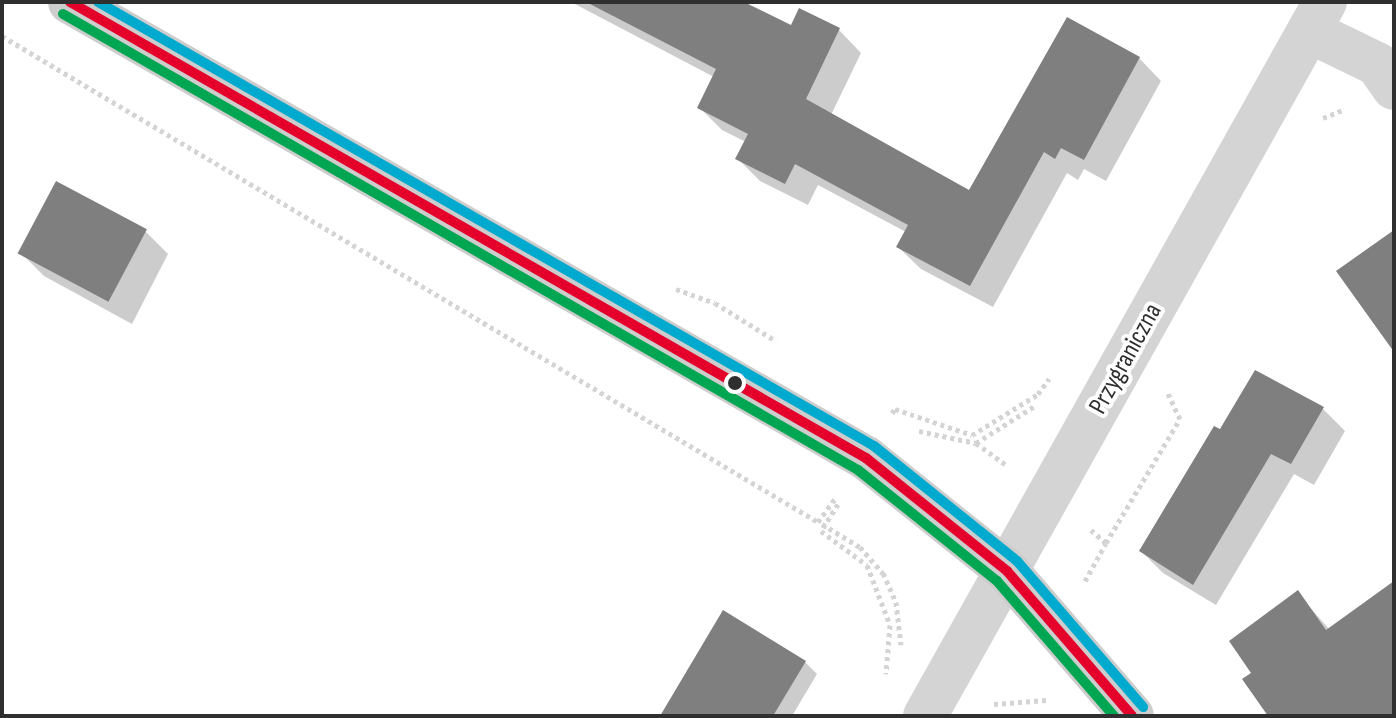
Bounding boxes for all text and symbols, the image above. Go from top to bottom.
street label: Przygraniczna [1083,298,1169,420]
unlabelled marker [727,375,743,391]

